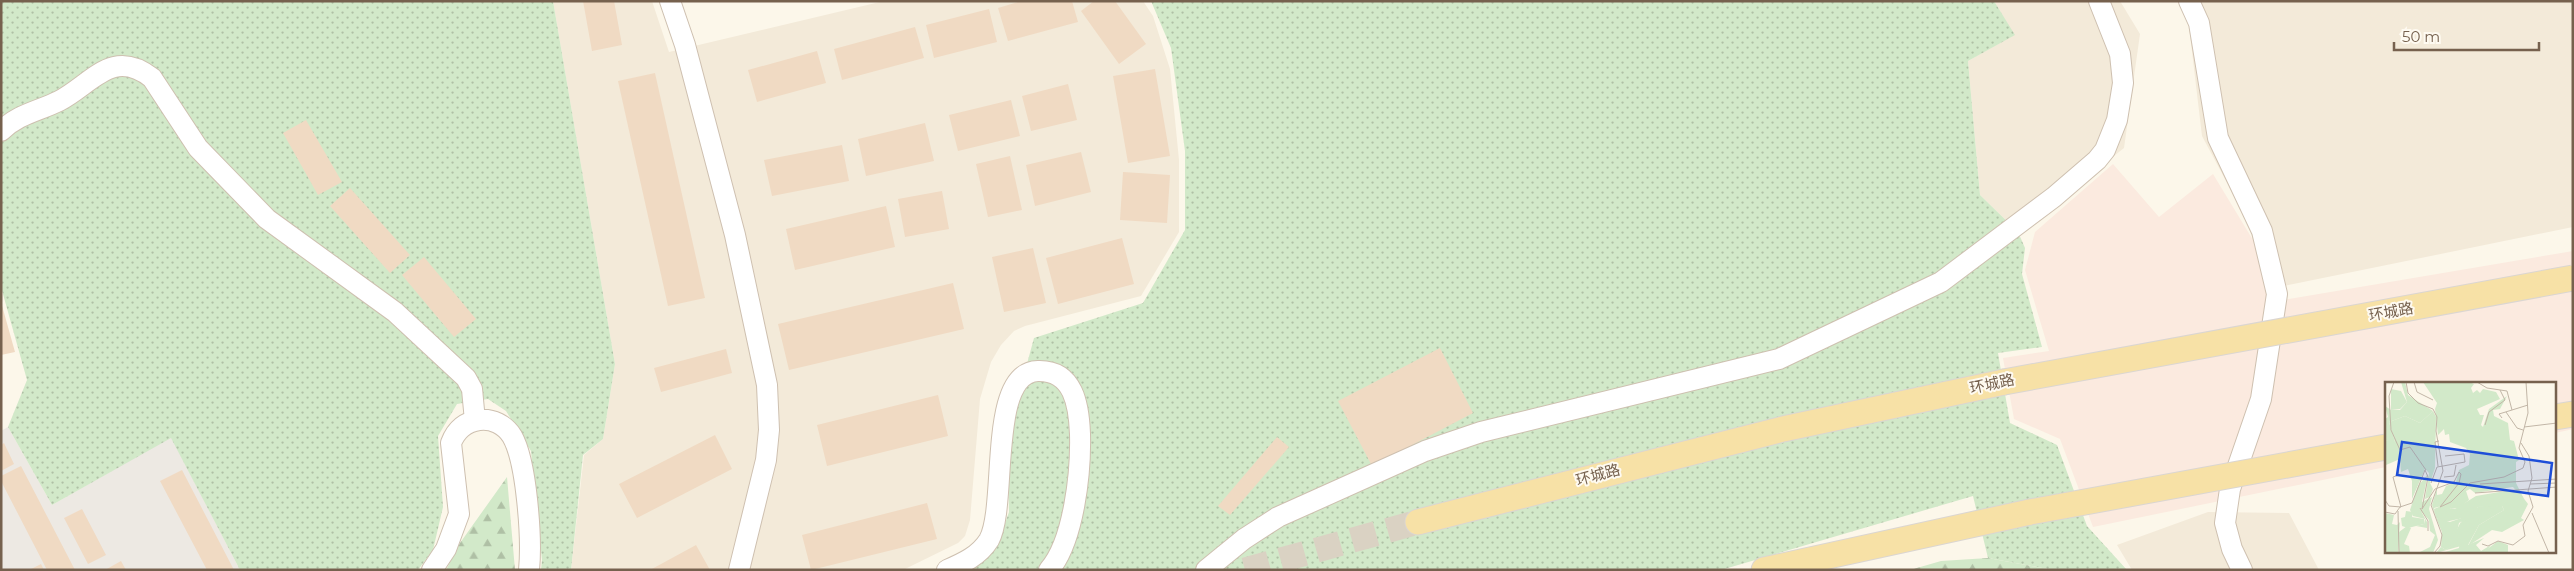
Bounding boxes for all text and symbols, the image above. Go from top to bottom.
scale bar [2394,20,2539,52]
text: 50 m [2402,27,2440,46]
street label: 环城路 [2367,298,2415,325]
street label: 环城路 [1968,370,2016,397]
inset map [2385,382,2556,554]
street label: 环城路 [1574,460,1622,490]

